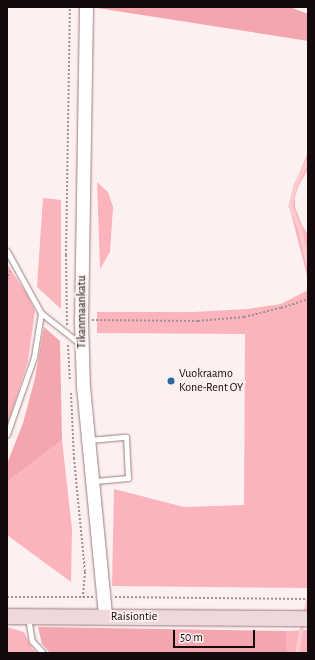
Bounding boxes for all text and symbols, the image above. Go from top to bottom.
street label: Tikanmaankatu [75,276,89,348]
place label: Vuokraamo Kone-Rent OY [179,367,243,395]
marker: Vuokraamo Kone-Rent OY [166,376,176,386]
street label: Raisiontie [111,610,157,624]
scale bar [175,622,257,648]
text: 50 m [180,631,203,643]

